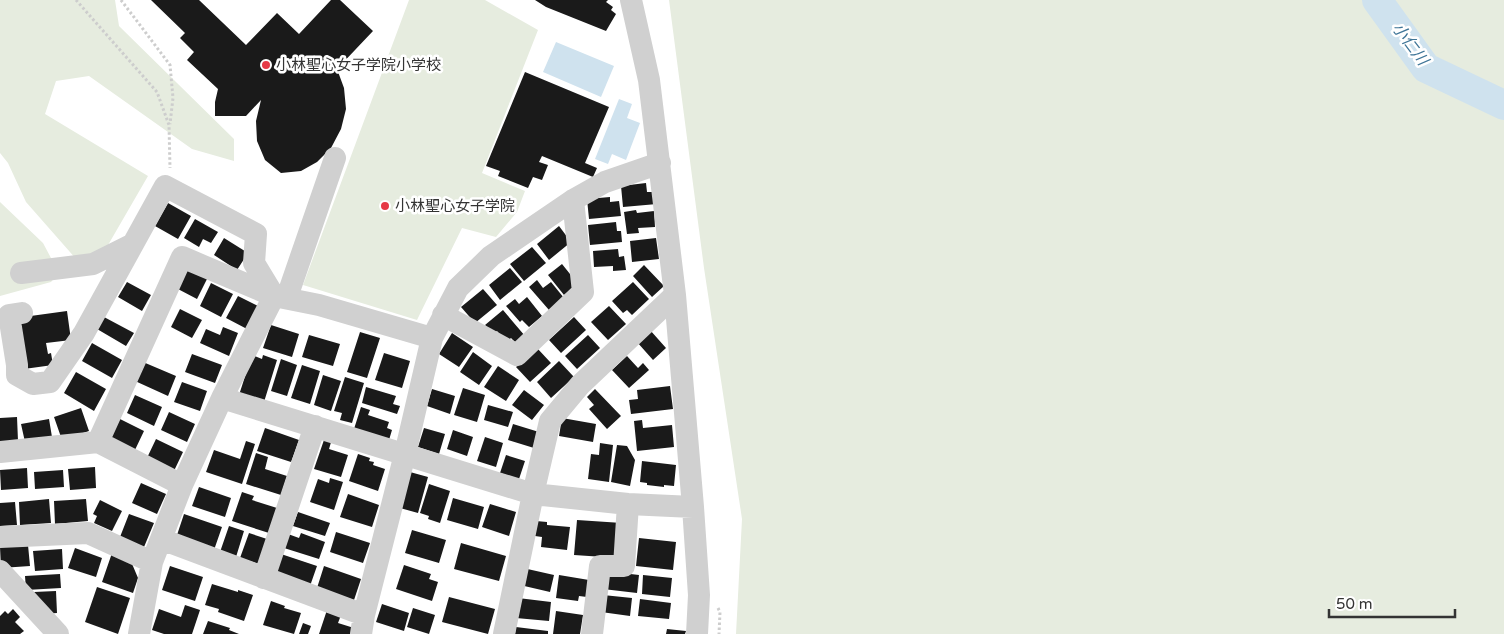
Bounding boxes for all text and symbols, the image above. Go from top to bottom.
water label: 小仁川 [1388,19,1434,71]
place label: 小林聖心女子学院小学校 [276,56,441,74]
marker: 小林聖心女子学院小学校 [260,59,272,71]
place label: 小林聖心女子学院 [395,197,515,215]
marker: 小林聖心女子学院 [379,200,391,212]
scale bar [1329,586,1455,618]
text: 50 m [1336,595,1373,613]

